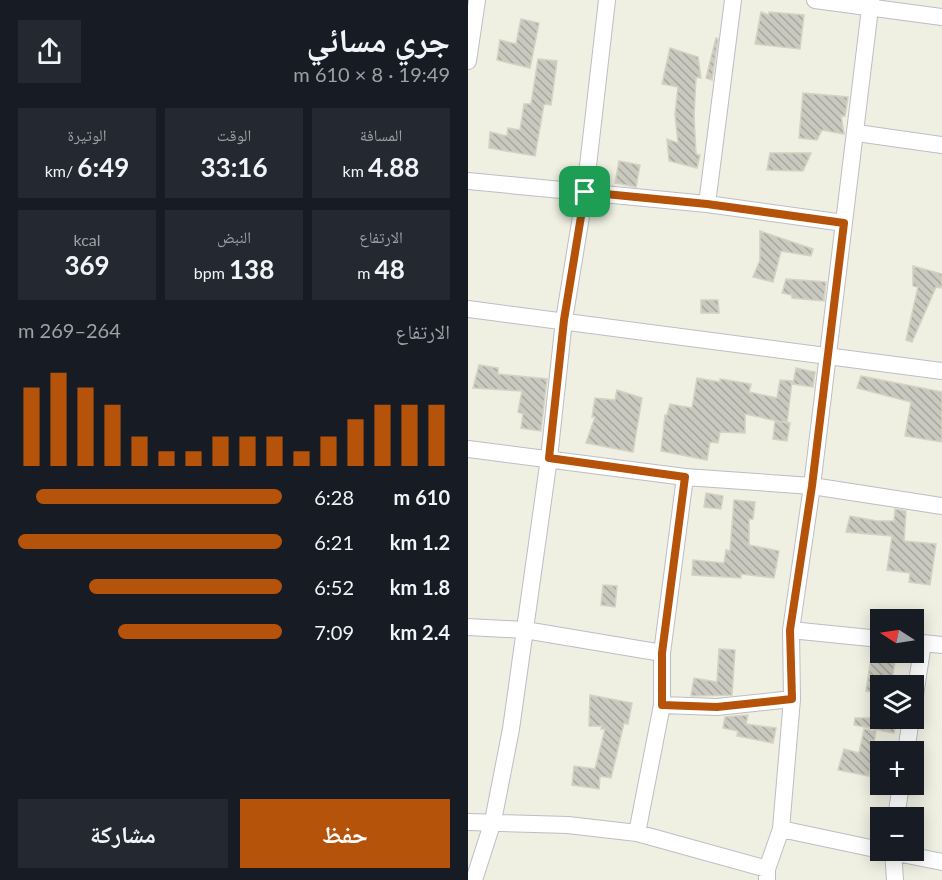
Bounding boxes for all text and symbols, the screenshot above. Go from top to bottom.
text: جري مسائي [307,19,450,59]
button: share [18,20,81,83]
text: 19:49 · 8 × 610 m [293,62,450,86]
text: الوتيرة [68,125,106,144]
text: الوقت [217,125,251,144]
text: المسافة [360,125,402,144]
text: 6:49 [77,151,129,183]
text: 33:16 [200,151,268,183]
text: 4.88 [368,151,419,183]
text: /km [45,161,77,180]
text: km [343,161,368,180]
pin [559,166,610,217]
icon: arrive [568,175,601,208]
text: النبض [217,227,251,246]
text: الارتفاع [359,227,403,246]
text: kcal [73,230,101,249]
text: 369 [64,249,110,281]
text: 138 [229,253,274,285]
text: 48 [375,253,405,285]
text: bpm [194,263,229,282]
text: m [357,263,375,282]
text: 264–269 m [18,318,121,342]
text: الارتفاع [395,319,450,343]
text: 6:28 [314,485,354,509]
text: 610 m [394,485,450,509]
text: 6:21 [314,530,354,554]
text: 1.2 km [390,530,450,554]
text: 6:52 [314,575,354,599]
text: 1.8 km [390,575,450,599]
north arrow [870,609,924,663]
map controls [870,609,924,861]
text: 7:09 [314,620,354,644]
text: 2.4 km [390,620,450,644]
button: layers [870,675,924,729]
button: + [870,741,924,795]
button: مشاركة [18,799,228,868]
button: حفظ [240,799,450,868]
button: − [870,807,924,861]

